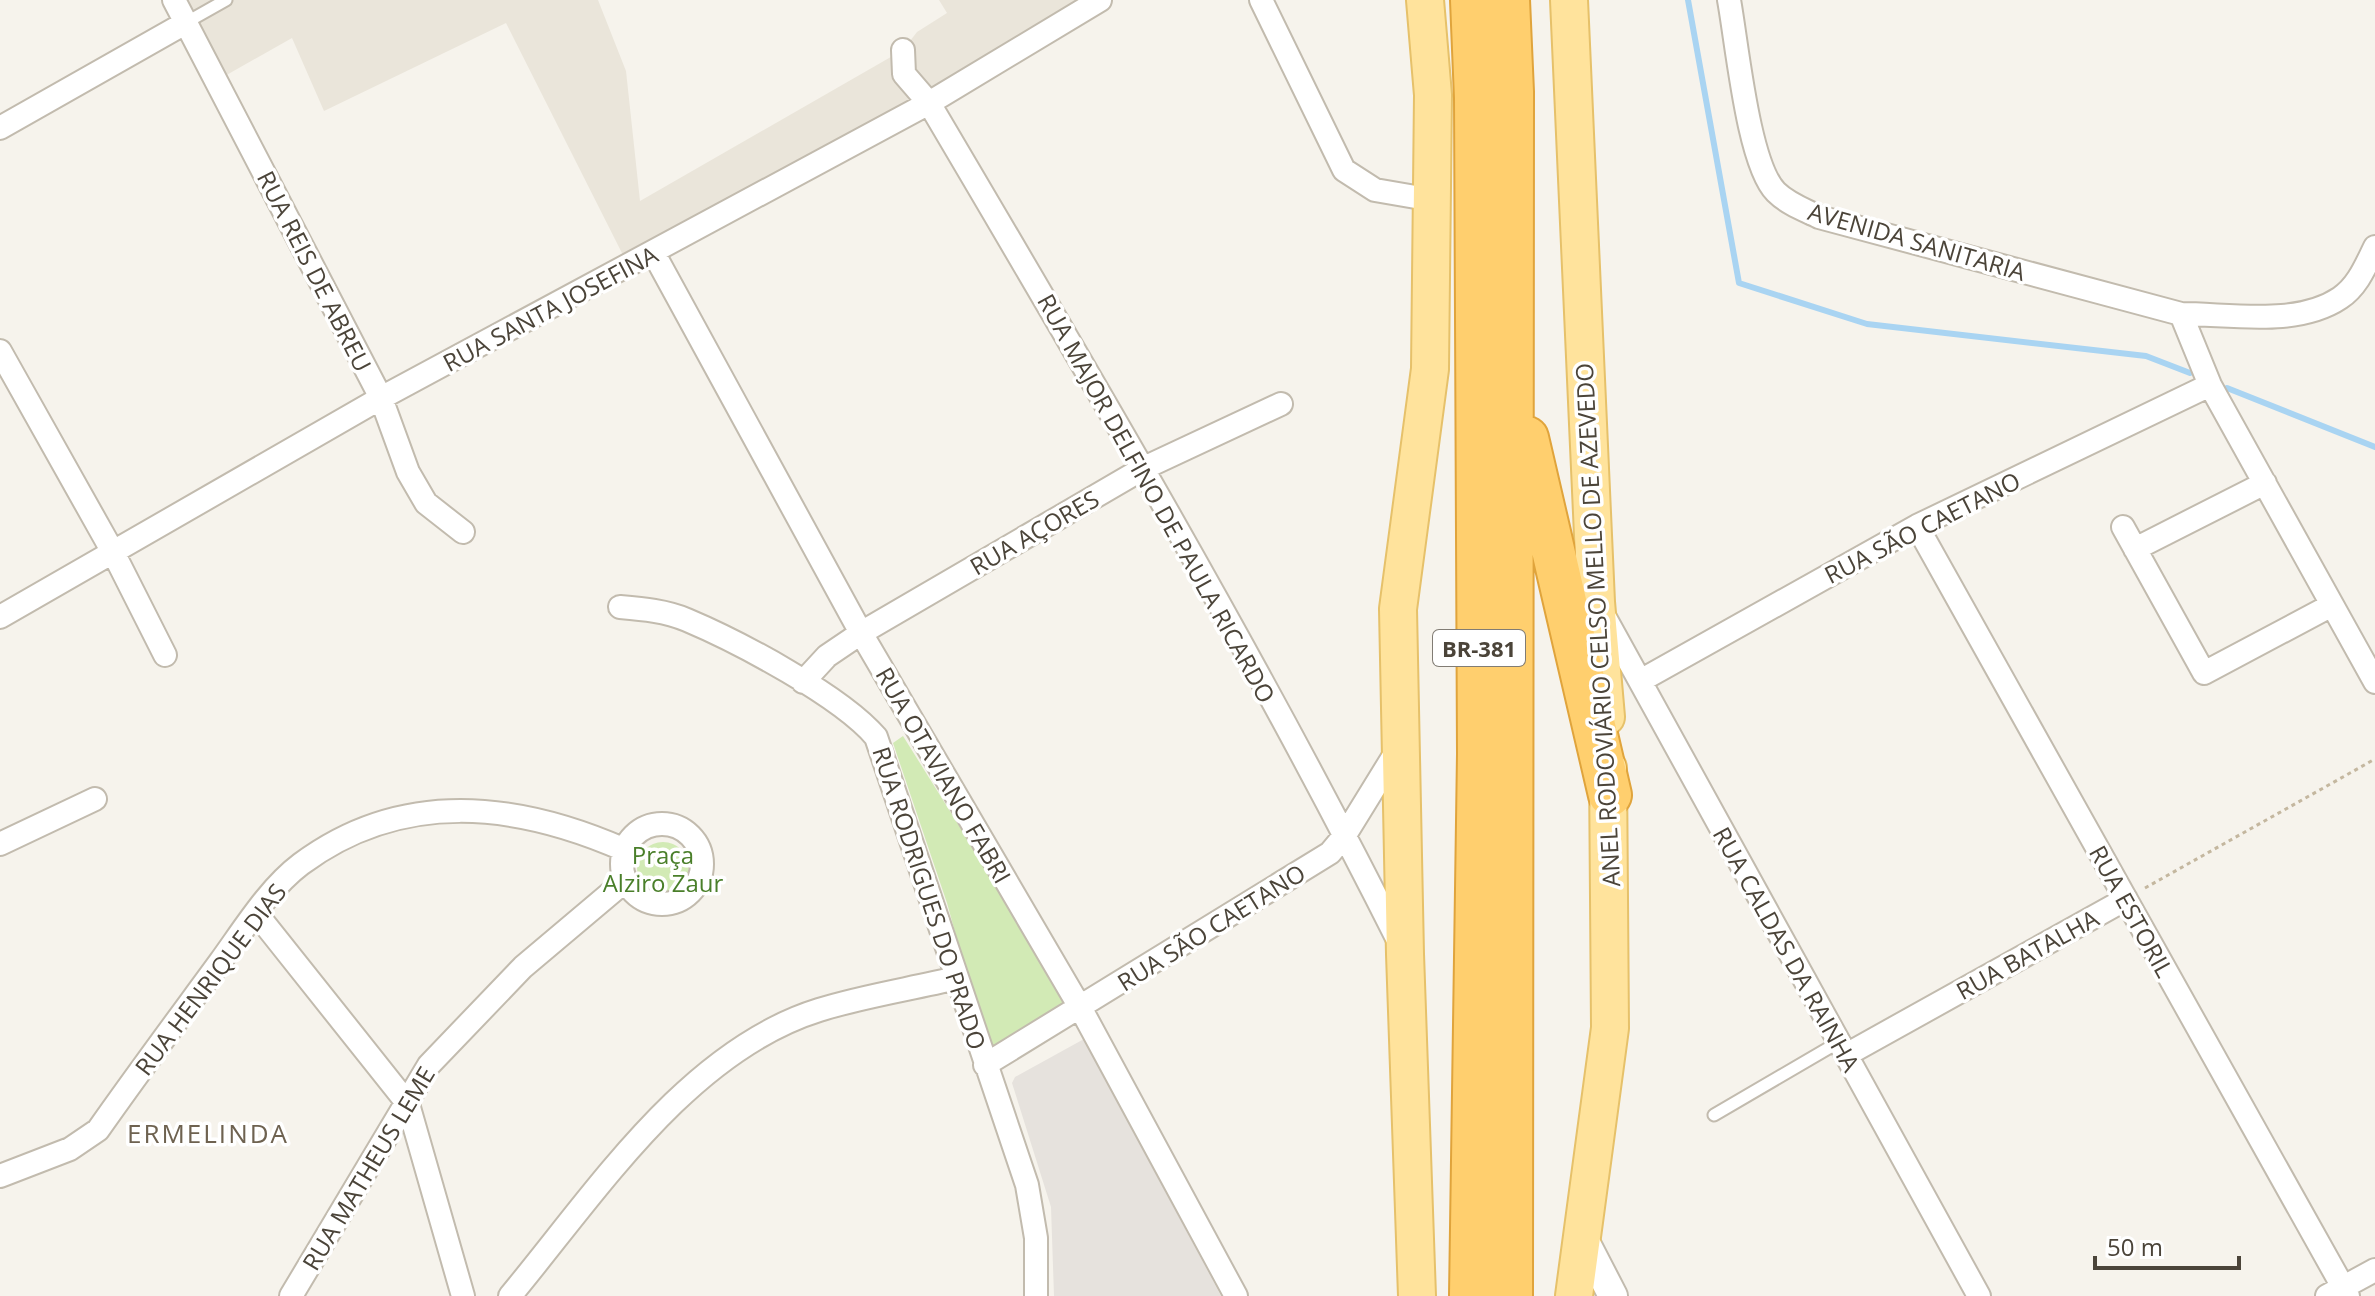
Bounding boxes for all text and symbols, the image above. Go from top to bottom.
street label: RUA REIS DE ABREU [250,165,380,377]
street label: AVENIDA SANITARIA [1804,194,2030,288]
street label: RUA SANTA JOSEFINA [437,237,664,379]
street label: RUA MAJOR DELFINO DE PAULA RICARDO [1030,288,1284,708]
street label: ANEL RODOVIÁRIO CELSO MELLO DE AZEVEDO [1567,362,1627,888]
street label: RUA SÃO CAETANO [1818,463,2026,591]
street label: RUA AÇORES [963,482,1105,582]
road number: BR-381 [1433,630,1525,666]
street label: RUA OTAVIANO FABRI [869,661,1019,889]
street label: RUA RODRIGUES DO PRADO [865,742,995,1054]
street label: RUA CALDAS DA RAINHA [1706,821,1868,1078]
park label: Praça Alziro Zaur [603,838,724,899]
street label: RUA ESTORIL [2082,839,2182,983]
street label: RUA SÃO CAETANO [1111,856,1311,998]
street label: RUA HENRIQUE DIAS [127,876,293,1082]
street label: RUA BATALHA [1950,901,2105,1007]
street label: RUA MATHEUS LEME [294,1060,442,1276]
district label: ERMELINDA [127,1115,289,1151]
scale bar [2095,1220,2239,1270]
text: 50 m [2107,1230,2163,1263]

